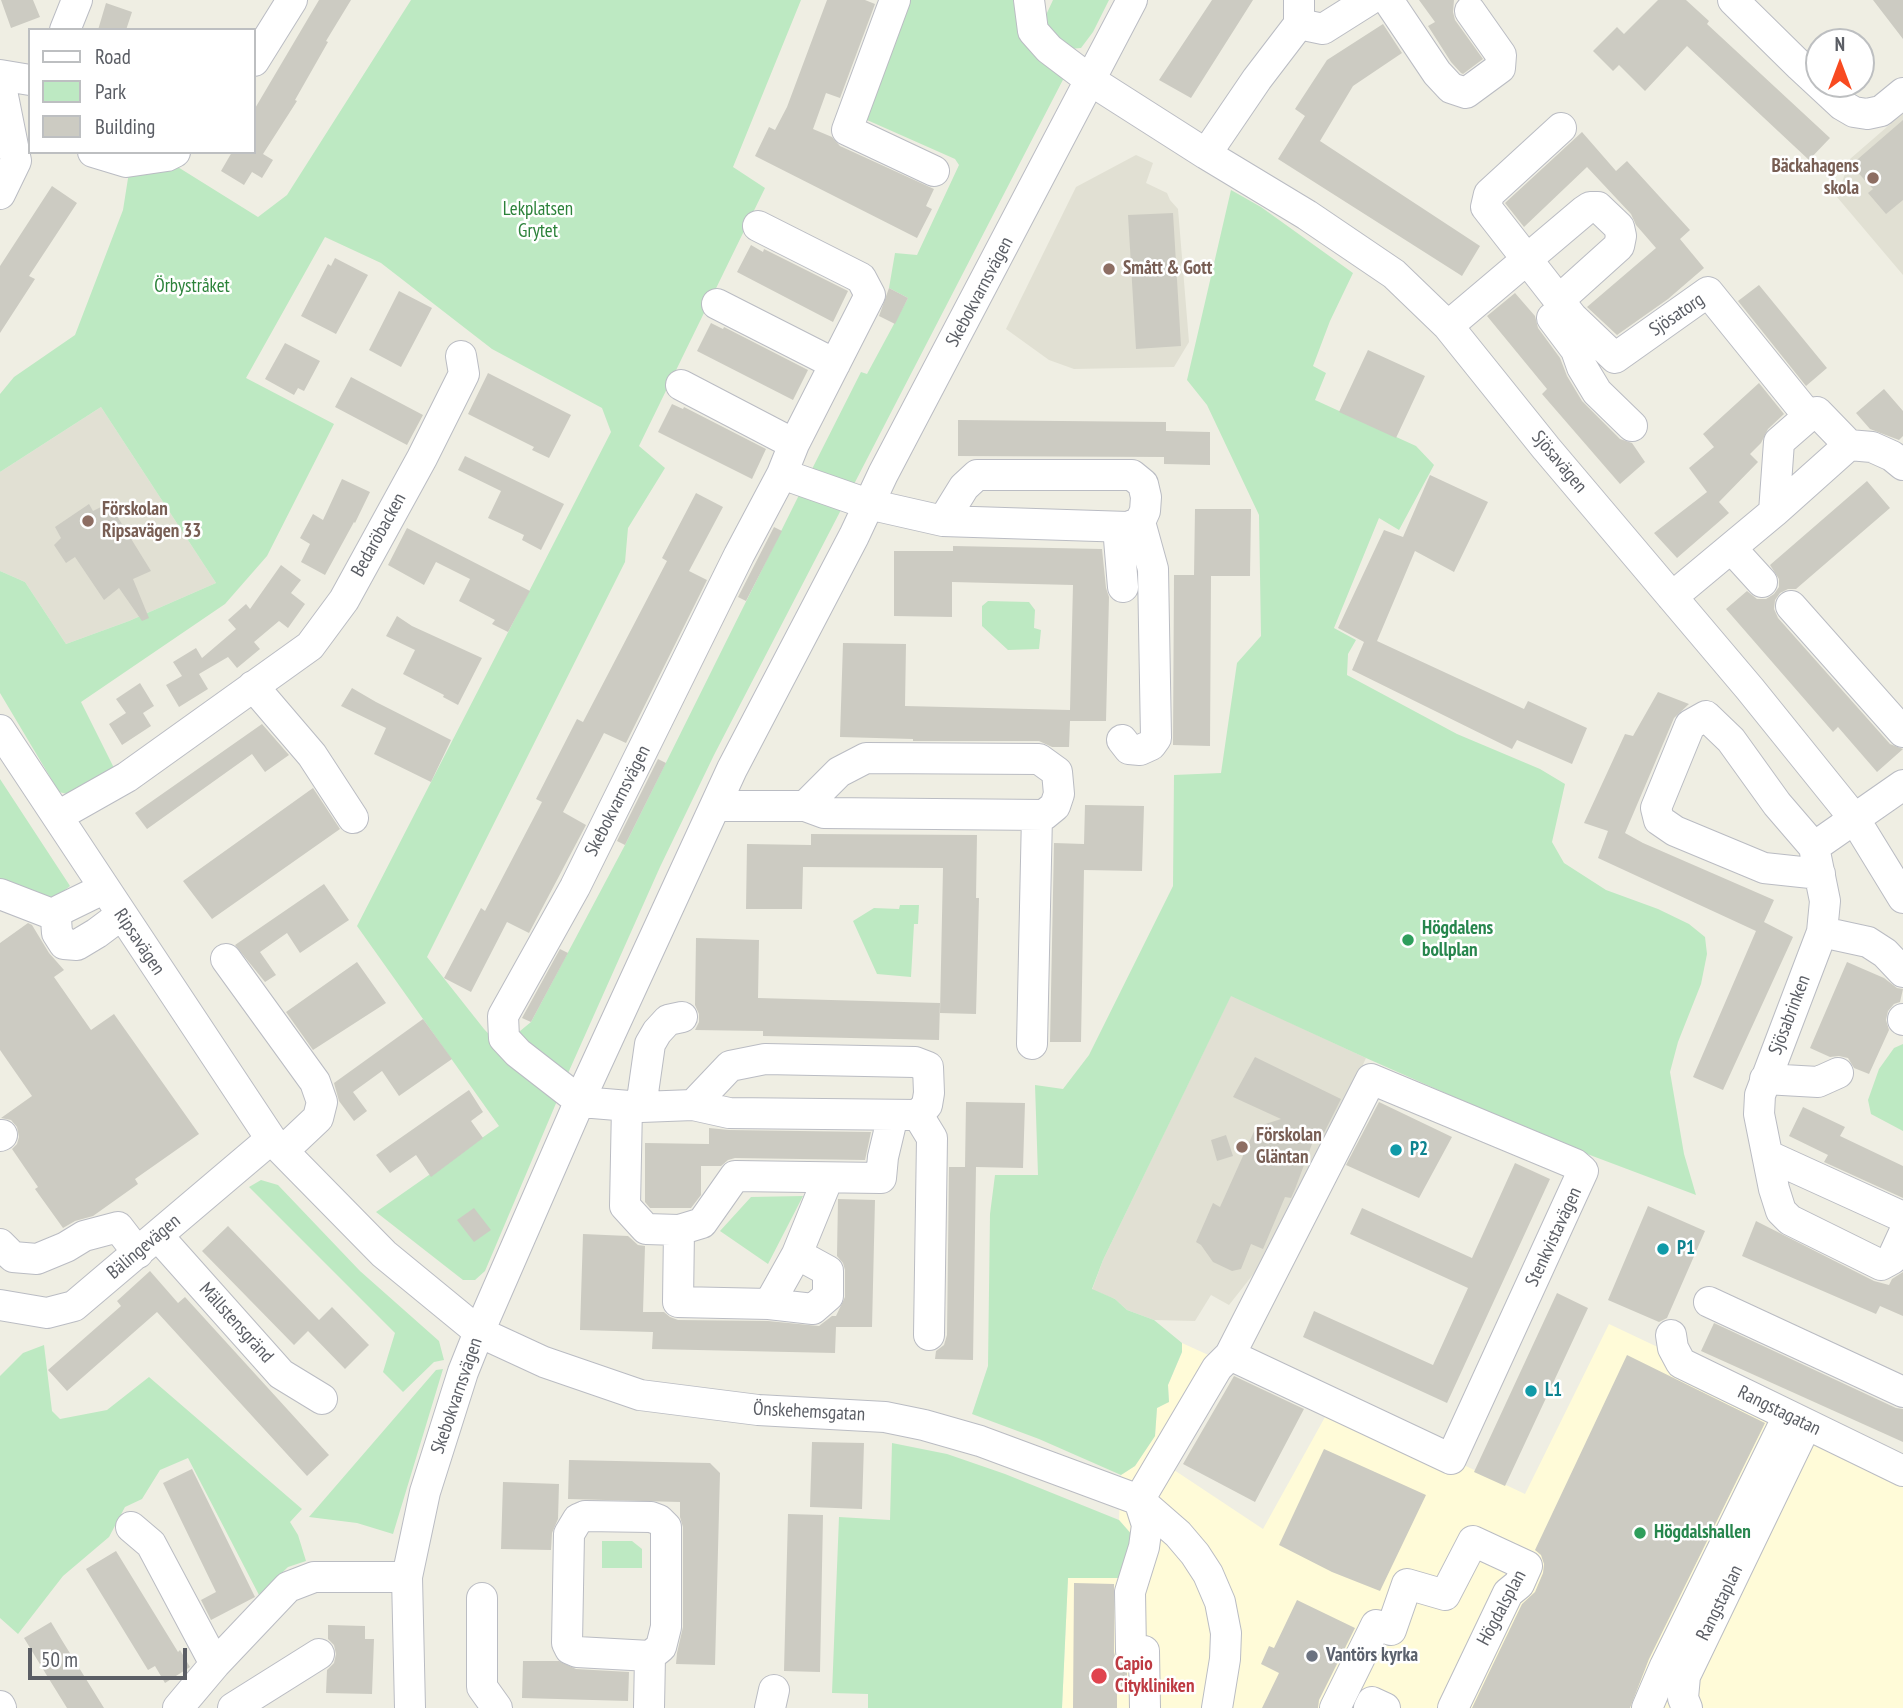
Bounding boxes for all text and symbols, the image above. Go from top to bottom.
legend [28,28,256,154]
north arrow [1805,28,1875,98]
text: N [1835,32,1845,56]
text: Road [95,43,131,70]
text: Park [95,78,126,105]
text: Building [95,113,155,140]
place label: Bäckahagens skola [1771,156,1859,200]
marker: Bäckahagens skola [1865,170,1881,186]
park label: Lekplatsen Grytet [503,199,573,243]
street label: Skebokvarnsvägen [941,233,1019,351]
place label: Smått & Gott [1123,258,1212,280]
marker: Smått & Gott [1101,261,1117,277]
park label: Örbystråket [154,276,230,298]
street label: Sjösatorg [1645,288,1709,342]
street label: Sjösavägen [1527,426,1591,498]
street label: Bedaröbacken [347,489,411,581]
place label: Förskolan Ripsavägen 33 [102,499,201,543]
marker: Förskolan Ripsavägen 33 [80,513,96,529]
street label: Skebokvarnsvägen [580,742,656,860]
street label: Ripsavägen [109,905,169,979]
place label: Högdalens bollplan [1422,918,1493,962]
marker: Högdalens bollplan [1400,932,1416,948]
street label: Sjösabrinken [1764,972,1816,1058]
place label: Förskolan Gläntan [1256,1125,1322,1169]
marker: Förskolan Gläntan [1234,1139,1250,1155]
place label: P2 [1410,1139,1428,1161]
marker: P2 [1388,1142,1404,1158]
street label: Stenkvistavägen [1521,1184,1587,1290]
street label: Bälingevägen [103,1210,185,1284]
place label: P1 [1677,1238,1695,1260]
marker: P1 [1655,1241,1671,1257]
street label: Mällstensgränd [194,1278,278,1368]
street label: Skebokvarnsvägen [426,1335,488,1457]
place label: L1 [1545,1380,1562,1402]
street label: Rangstagatan [1734,1381,1824,1441]
marker: L1 [1523,1383,1539,1399]
street label: Önskehemsgatan [752,1398,866,1426]
place label: Högdalshallen [1654,1522,1751,1544]
marker: Högdalshallen [1632,1525,1648,1541]
street label: Rangstaplan [1692,1562,1748,1644]
street label: Högdalsplan [1473,1566,1531,1650]
scale bar [32,1634,191,1678]
place label: Vantörs kyrka [1326,1645,1418,1667]
text: 50 m [41,1646,78,1673]
marker: Vantörs kyrka [1304,1648,1320,1664]
place label: Capio Citykliniken [1115,1654,1195,1698]
marker: Capio Citykliniken [1089,1666,1109,1686]

